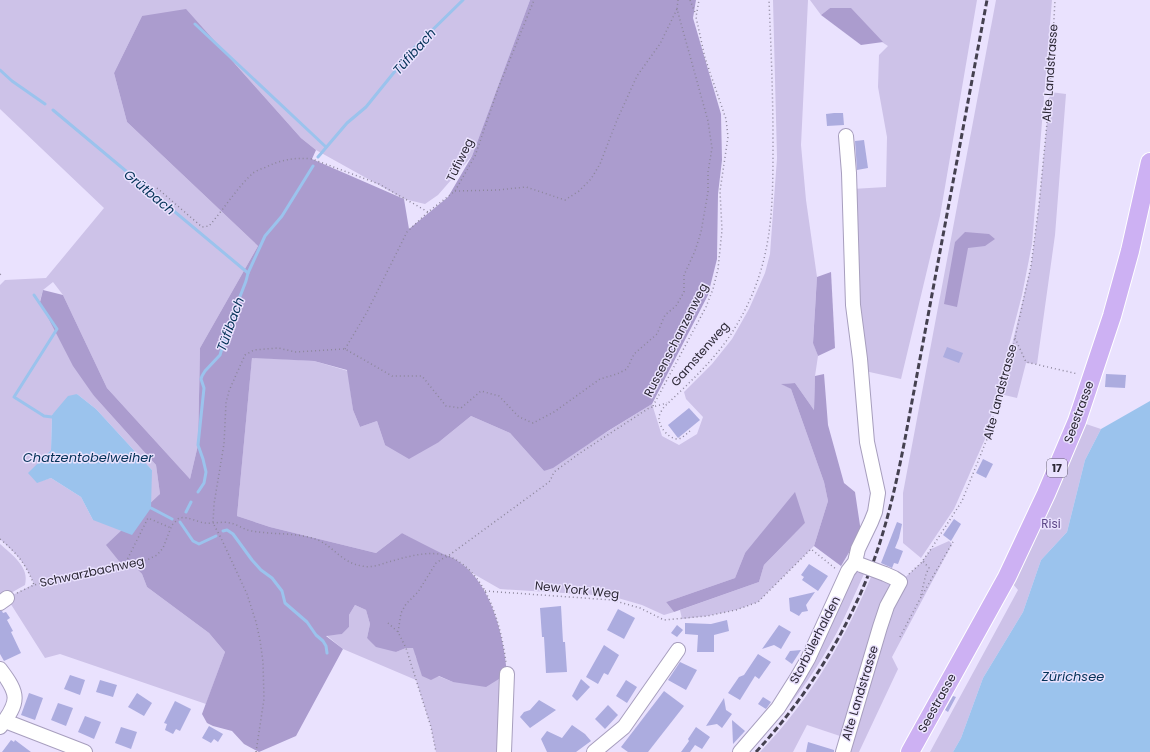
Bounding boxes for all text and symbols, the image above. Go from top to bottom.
street label: Alte Landstrasse [1038,23,1061,123]
water label: Tüfibach [388,24,440,79]
street label: Tüfiweg [442,135,477,184]
water label: Grütbach [120,165,179,220]
street label: Russenschanzenweg [639,280,712,400]
water label: Tüfibach [212,294,249,354]
street label: Gamstenweg [667,318,733,390]
street label: Alte Landstrasse [979,342,1020,442]
street label: Seestrasse [1059,378,1098,445]
water label: Chatzentobelweiher [23,448,154,467]
road number: 17 [1047,459,1067,477]
park label: Risi [1041,515,1061,532]
street label: Schwarzbachweg [38,552,146,591]
street label: New York Weg [534,577,620,602]
street label: Storbülerhalden [785,593,844,686]
street label: Alte Landstrasse [837,643,882,742]
water label: Zürichsee [1041,667,1104,686]
street label: Seestrasse [913,670,960,735]

